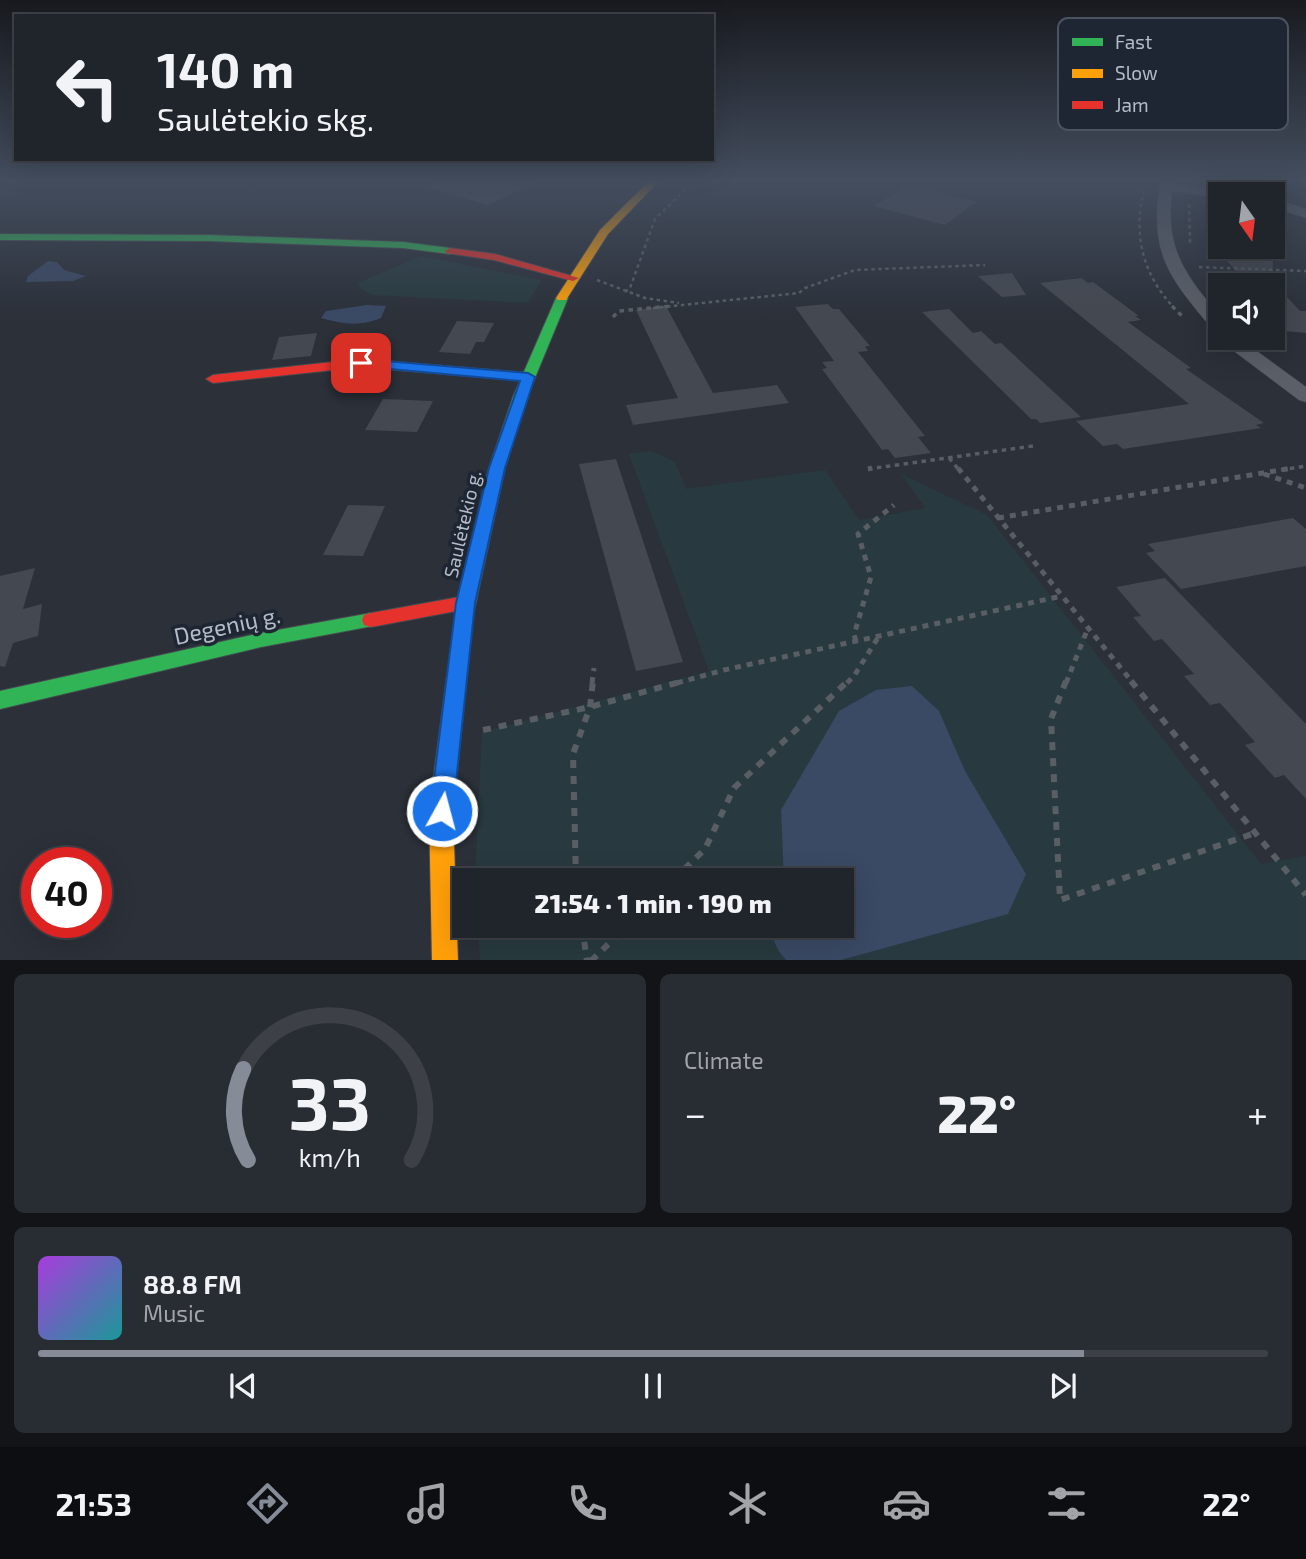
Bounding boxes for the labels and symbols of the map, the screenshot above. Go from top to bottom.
legend [1058,18,1288,130]
text: Fast [1115,30,1152,53]
text: Slow [1115,61,1158,84]
text: Jam [1115,93,1149,116]
north arrow [1208,182,1284,259]
pin [331,333,391,393]
street label: Saulėtekio g. [438,468,486,580]
street label: Degenių g. [171,600,283,650]
position arrow [405,774,479,848]
speed limit sign: 40 [21,847,112,938]

